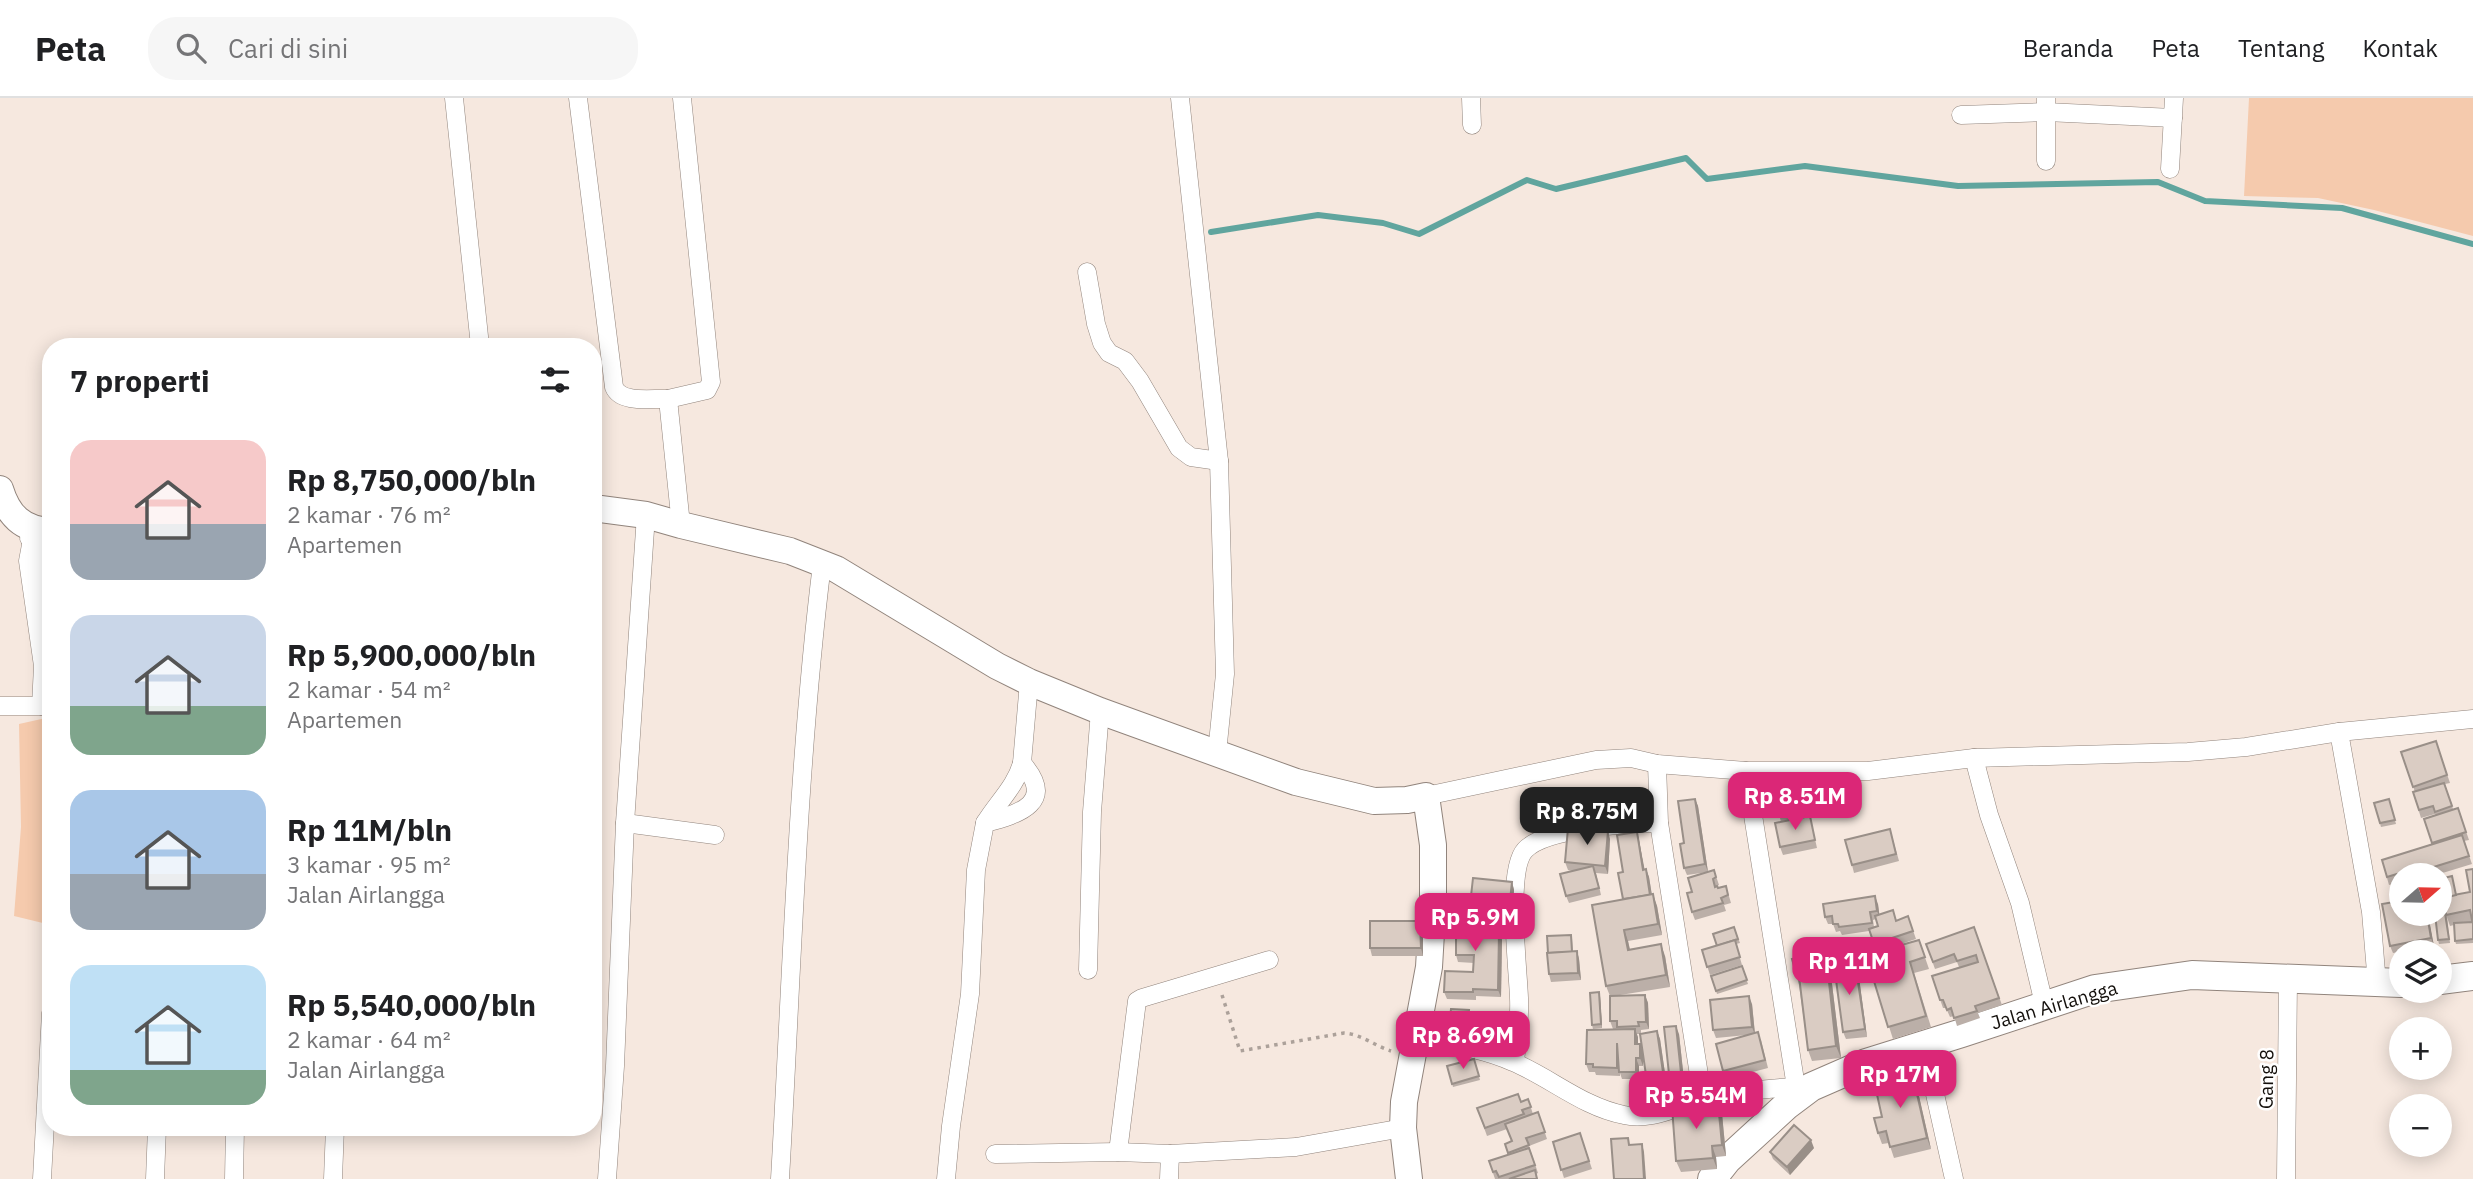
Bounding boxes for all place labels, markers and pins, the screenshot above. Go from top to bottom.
pin: Rp 8.51M [1723,772,1867,832]
pin: Rp 8.75M [1515,788,1659,847]
pin: Rp 5.9M [1410,894,1540,953]
pin: Rp 11M [1792,937,1906,997]
pin: Rp 8.69M [1391,1012,1535,1071]
pin: Rp 17M [1843,1051,1957,1110]
pin: Rp 5.54M [1624,1072,1768,1131]

